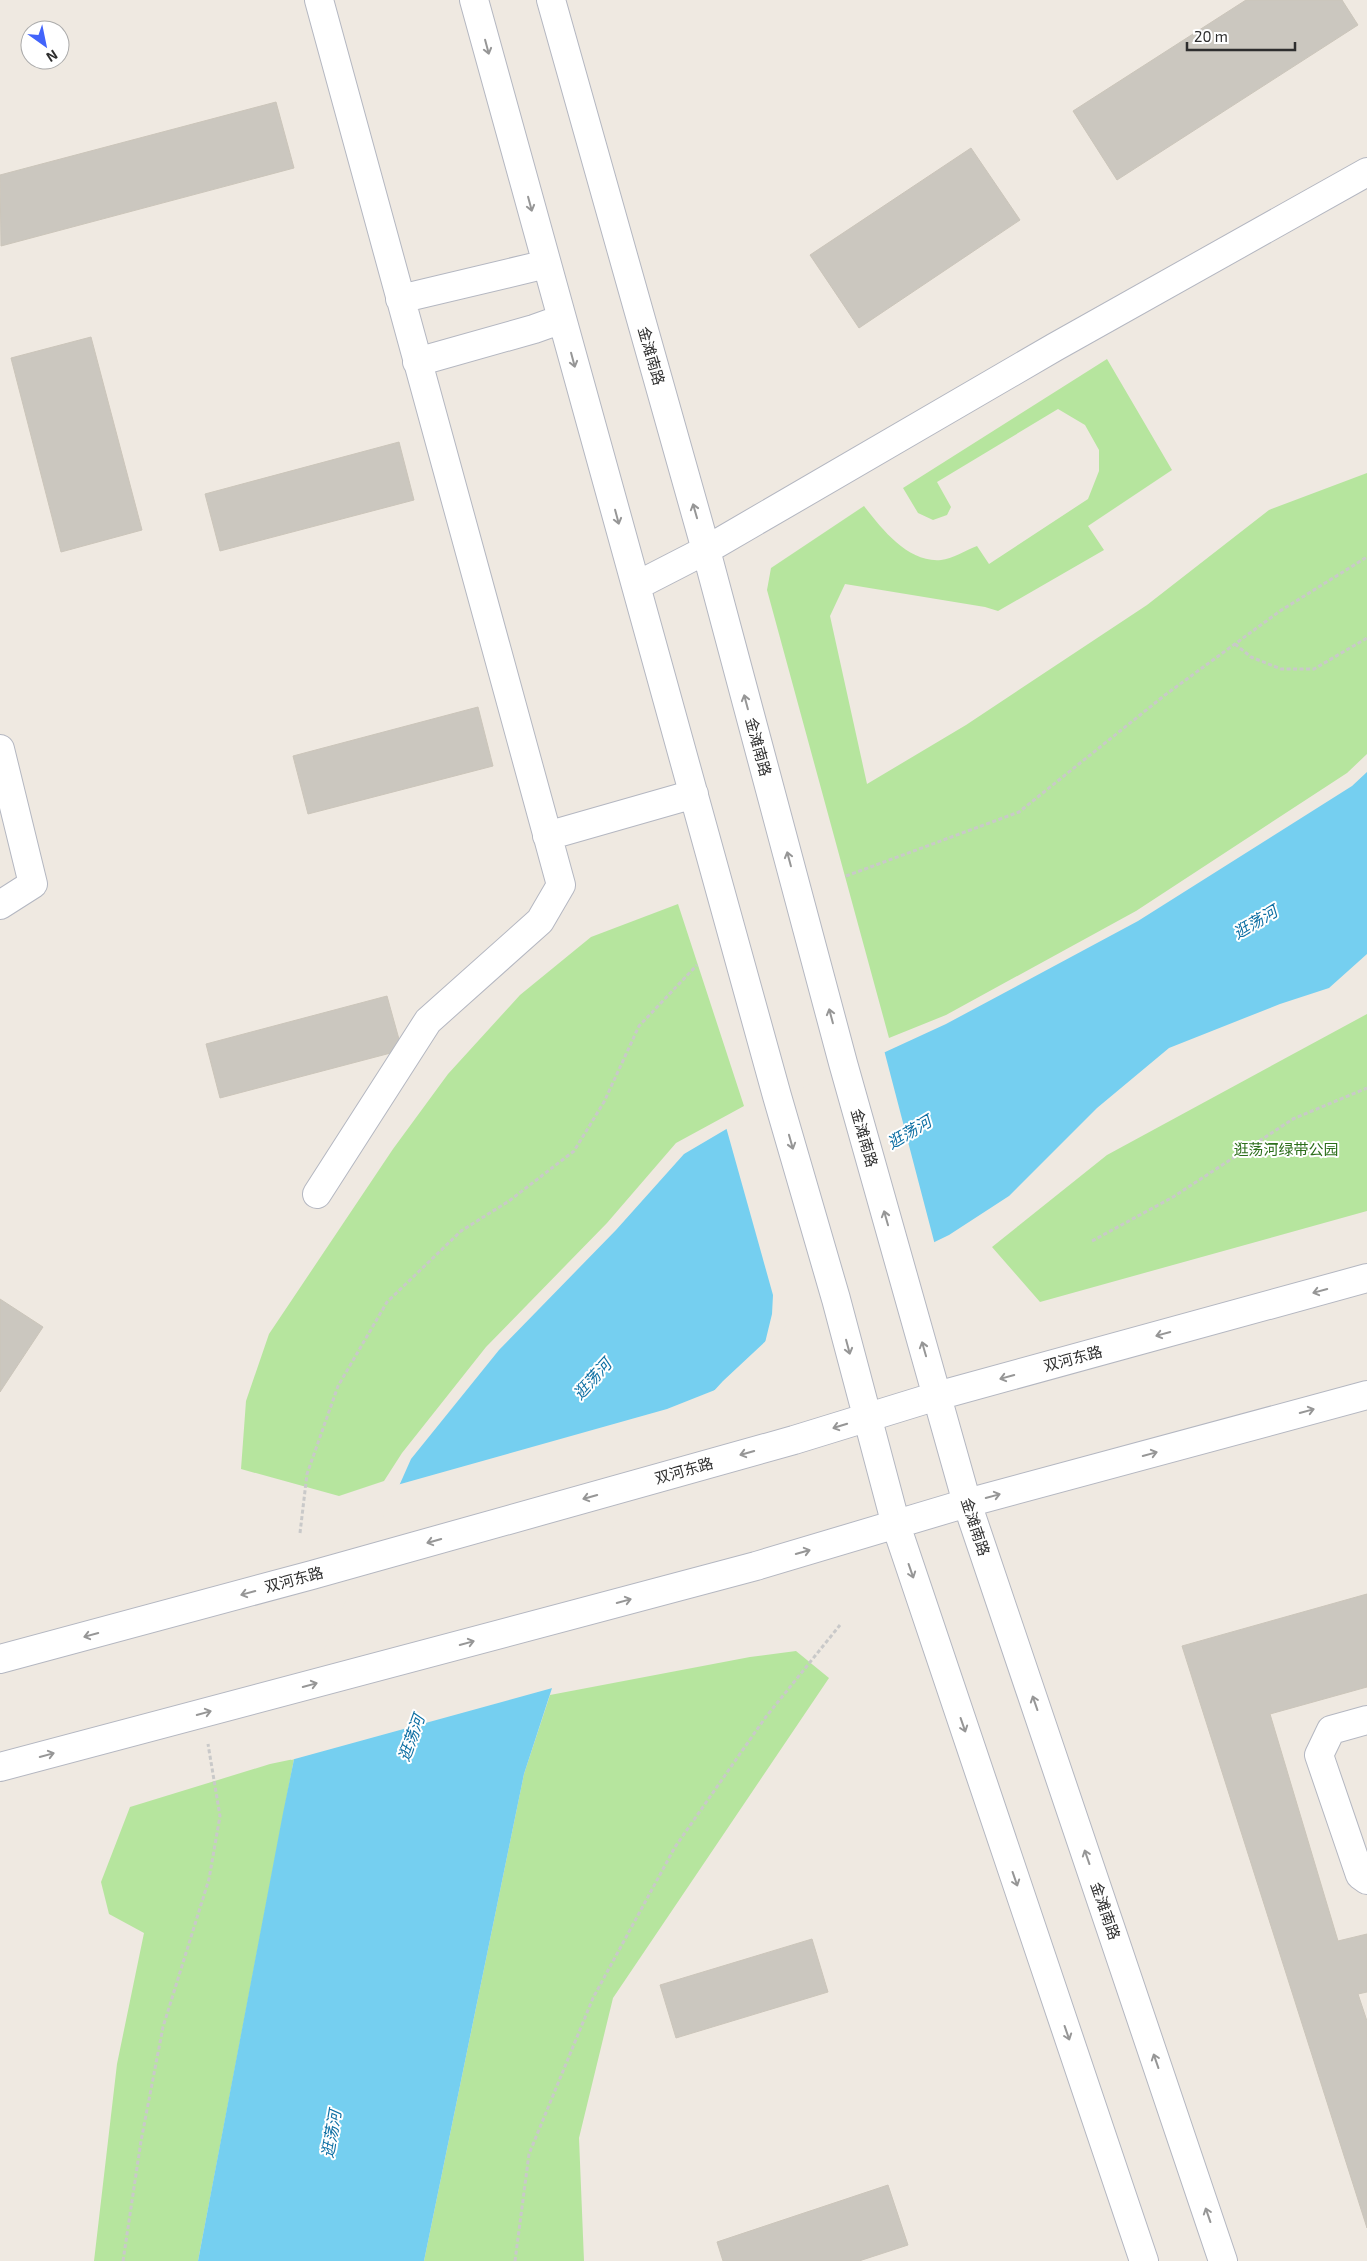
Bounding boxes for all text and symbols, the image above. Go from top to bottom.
north arrow [20,20,70,70]
scale bar [1187,20,1294,52]
text: 20 m [1194,27,1228,45]
one-way arrow [483,39,492,55]
text: N [43,46,61,66]
one-way arrow [526,195,535,211]
street label: 金滩南路 [635,324,669,387]
one-way arrow [569,352,579,368]
one-way arrow [689,504,699,520]
one-way arrow [612,508,622,524]
one-way arrow [741,694,751,710]
street label: 金滩南路 [743,715,775,778]
one-way arrow [783,851,793,867]
water label: 逛荡河 [1229,900,1283,942]
one-way arrow [825,1008,835,1024]
street label: 金滩南路 [848,1106,882,1169]
water label: 逛荡河 [883,1110,937,1152]
one-way arrow [786,1134,796,1150]
park label: 逛荡河绿带公园 [1233,1140,1339,1158]
one-way arrow [881,1211,891,1227]
one-way arrow [1312,1286,1328,1296]
one-way arrow [1156,1330,1172,1339]
one-way arrow [844,1338,854,1354]
one-way arrow [918,1342,928,1358]
street label: 双河东路 [1041,1342,1104,1374]
water label: 逛荡河 [569,1352,617,1403]
one-way arrow [999,1373,1015,1382]
one-way arrow [1298,1406,1314,1416]
one-way arrow [833,1421,849,1431]
one-way arrow [739,1448,755,1458]
one-way arrow [1141,1449,1157,1458]
street label: 双河东路 [652,1453,715,1487]
one-way arrow [984,1491,1000,1501]
one-way arrow [583,1493,599,1502]
street label: 金滩南路 [958,1495,994,1558]
one-way arrow [426,1537,442,1546]
one-way arrow [795,1547,811,1557]
street label: 双河东路 [262,1563,325,1595]
one-way arrow [907,1563,916,1578]
one-way arrow [240,1588,256,1598]
one-way arrow [615,1596,631,1606]
one-way arrow [83,1631,99,1640]
one-way arrow [458,1638,474,1648]
one-way arrow [302,1680,318,1690]
one-way arrow [1030,1696,1039,1712]
one-way arrow [196,1708,212,1718]
water label: 逛荡河 [393,1709,429,1764]
one-way arrow [959,1717,968,1732]
one-way arrow [39,1750,55,1759]
one-way arrow [1082,1850,1091,1865]
one-way arrow [1011,1871,1020,1886]
street label: 金滩南路 [1088,1879,1124,1942]
one-way arrow [1063,2025,1072,2040]
one-way arrow [1150,2053,1160,2069]
water label: 逛荡河 [317,2106,345,2159]
one-way arrow [1202,2207,1212,2223]

